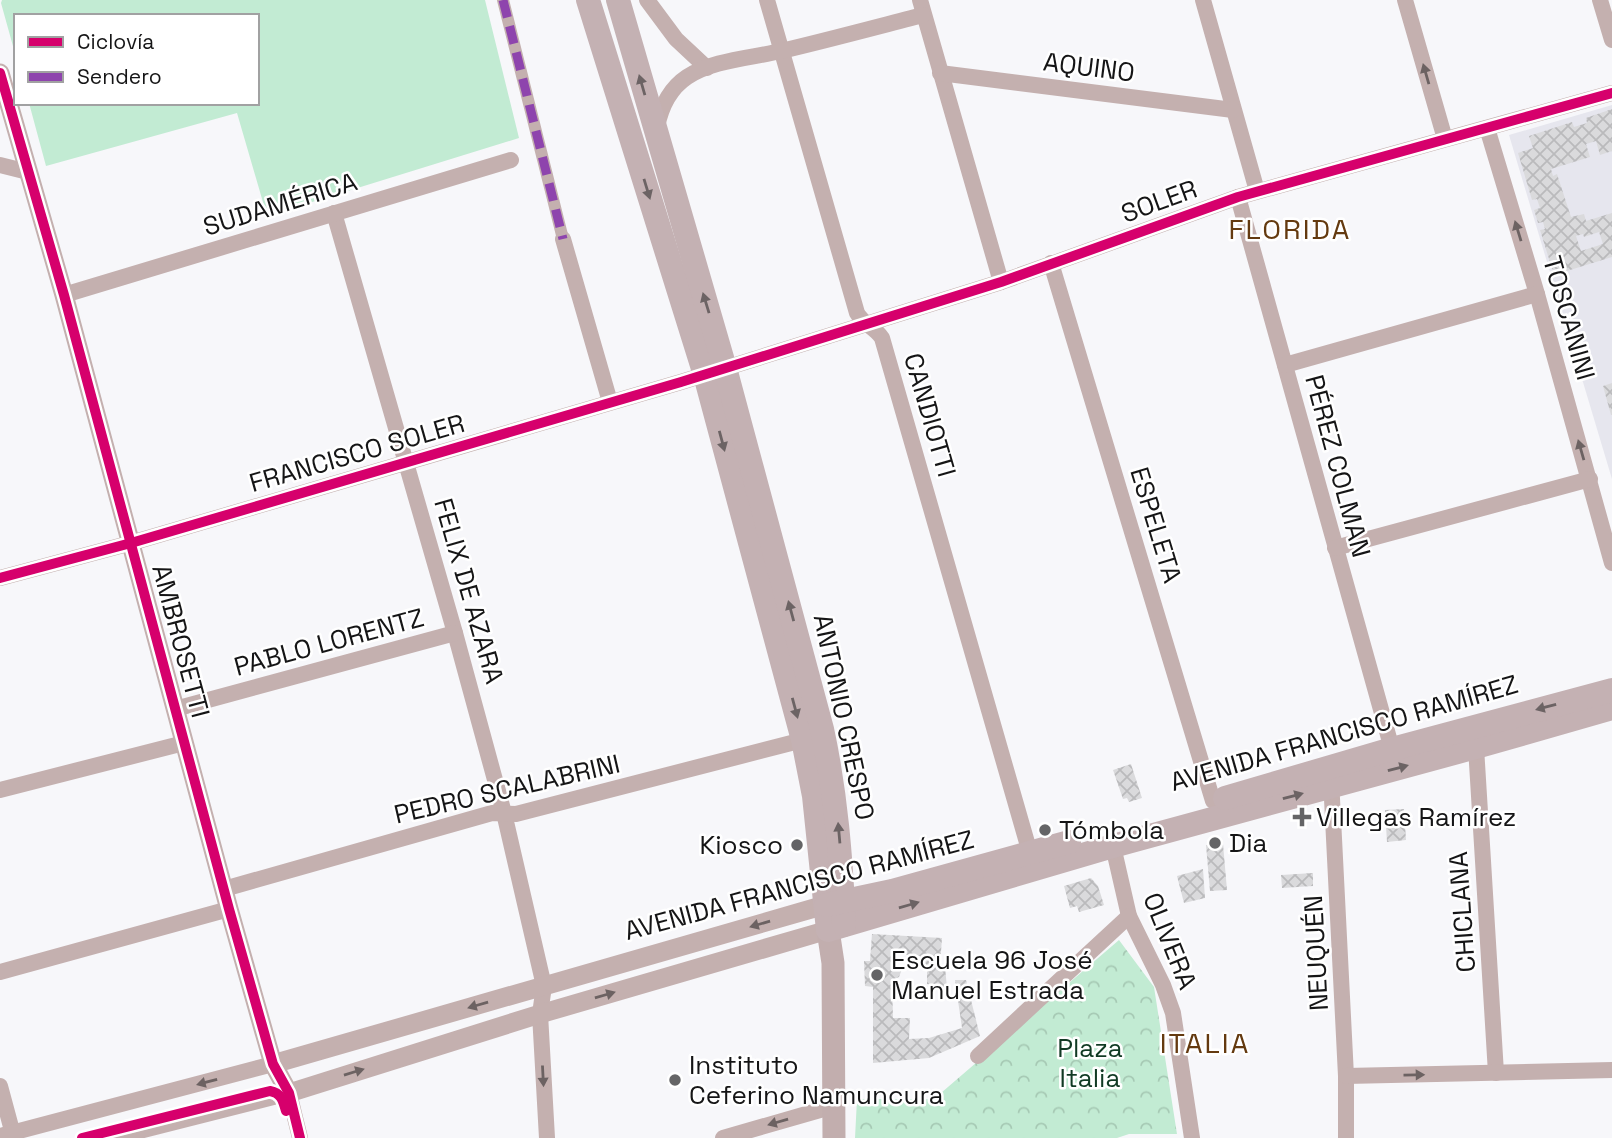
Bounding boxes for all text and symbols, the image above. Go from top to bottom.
legend [14,14,259,105]
text: Ciclovía [77,28,154,55]
street label: AQUINO [1041,45,1137,89]
text: Sendero [77,63,162,90]
one-way arrow [1421,63,1431,84]
one-way arrow [636,74,646,95]
street label: SUDAMÉRICA [199,164,361,244]
street label: SOLER [1116,172,1202,230]
one-way arrow [642,178,652,199]
district label: FLORIDA [1228,211,1352,247]
one-way arrow [1512,220,1522,241]
street label: TOSCANINI [1535,252,1603,384]
one-way arrow [700,292,710,313]
street label: CANDIOTTI [896,349,964,481]
street label: PÉREZ COLMAN [1297,371,1379,561]
street label: FRANCISCO SOLER [245,406,469,500]
one-way arrow [718,431,728,452]
one-way arrow [1576,439,1586,460]
street label: ESPELETA [1122,463,1190,587]
street label: FELIX DE AZARA [426,494,512,688]
street label: AMBROSETTI [144,561,218,721]
street label: PABLO LORENTZ [230,600,428,684]
one-way arrow [785,600,796,622]
street label: ANTONIO CRESPO [806,611,882,823]
street label: AVENIDA FRANCISCO RAMÍREZ [1166,667,1522,799]
one-way arrow [790,698,800,719]
one-way arrow [1535,702,1557,713]
street label: PEDRO SCALABRINI [391,746,623,832]
one-way arrow [1387,762,1409,773]
one-way arrow [1282,790,1304,801]
place label: Villegas Ramírez [1316,800,1516,834]
marker: Villegas Ramírez [1294,809,1310,825]
place label: Tómbola [1059,813,1164,847]
street label: AVENIDA FRANCISCO RAMÍREZ [620,822,978,948]
one-way arrow [833,822,844,844]
marker: Tómbola [1037,822,1053,838]
place label: Dia [1229,826,1268,860]
place label: Kiosco [699,828,783,862]
marker: Dia [1207,835,1223,851]
marker: Kiosco [789,837,805,853]
street label: CHICLANA [1441,850,1483,974]
street label: OLIVERA [1135,888,1205,994]
street label: NEUQUÉN [1296,894,1336,1012]
one-way arrow [899,899,921,910]
one-way arrow [749,919,770,929]
place label: Escuela 96 José Manuel Estrada [891,943,1093,1007]
marker: Escuela 96 José Manuel Estrada [869,967,885,983]
one-way arrow [595,990,616,1000]
one-way arrow [467,1001,488,1011]
district label: ITALIA [1160,1025,1250,1061]
park label: Plaza Italia [1057,1031,1123,1095]
place label: Instituto Ceferino Namuncura [689,1048,944,1112]
one-way arrow [538,1065,549,1087]
one-way arrow [344,1067,365,1077]
one-way arrow [1403,1069,1425,1080]
marker: Instituto Ceferino Namuncura [667,1072,683,1088]
one-way arrow [196,1077,218,1088]
one-way arrow [767,1117,789,1128]

